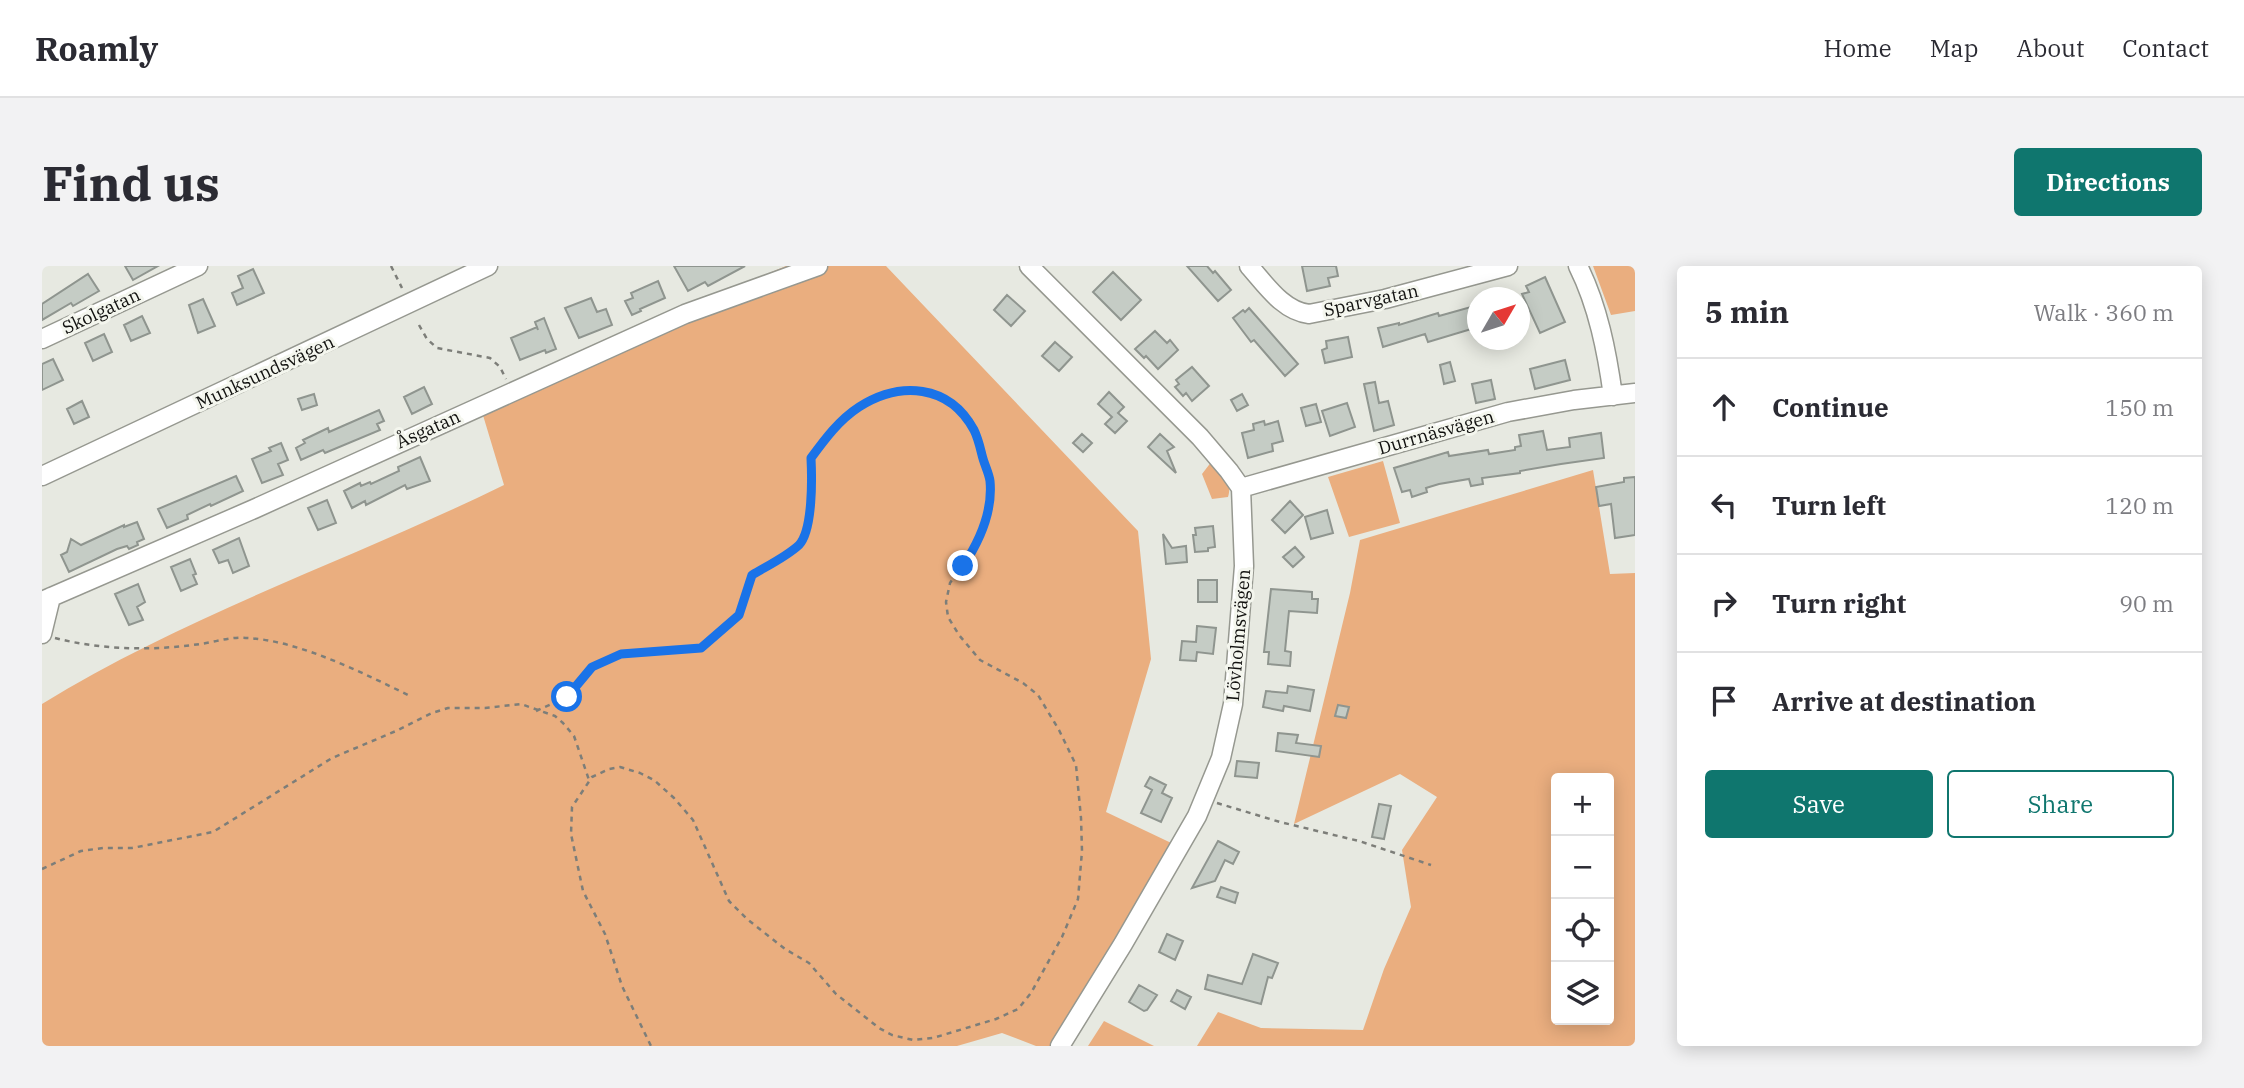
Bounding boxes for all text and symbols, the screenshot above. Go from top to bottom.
text: Roamly [35,27,158,70]
text: Home [1824,32,1892,64]
text: Map [1930,32,1978,64]
text: About [2016,32,2084,64]
text: Contact [2122,32,2209,64]
button: Directions [2014,148,2202,216]
text: Find us [42,151,220,214]
street label: Sparvgatan [1321,279,1421,321]
street label: Skolgatan [58,283,144,339]
north arrow [1467,287,1530,350]
text: 5 min [1705,292,1789,331]
text: Walk · 360 m [2033,297,2174,327]
street label: Munksundsvägen [192,330,338,414]
icon: ahead [1705,388,1743,426]
text: Continue [1772,390,1889,424]
text: 150 m [2105,392,2174,422]
street label: Åsgatan [392,404,464,453]
street label: Durrnäsvägen [1375,404,1497,460]
icon: left [1705,486,1743,524]
text: Turn left [1772,488,1886,522]
text: 120 m [2105,490,2174,520]
route end [947,550,978,581]
street label: Lövholmsvägen [1221,568,1255,702]
icon: right [1705,584,1743,622]
text: Turn right [1772,586,1906,620]
text: 90 m [2119,588,2174,618]
route start [551,681,582,712]
icon: arrive [1705,682,1743,720]
text: Arrive at destination [1772,684,2036,718]
button: Save [1705,770,1933,838]
button: Share [1947,770,2174,838]
map controls [1551,773,1614,1025]
button: + [1551,773,1614,836]
button: − [1551,836,1614,899]
button: locate [1551,899,1614,962]
button: layers [1551,962,1614,1025]

